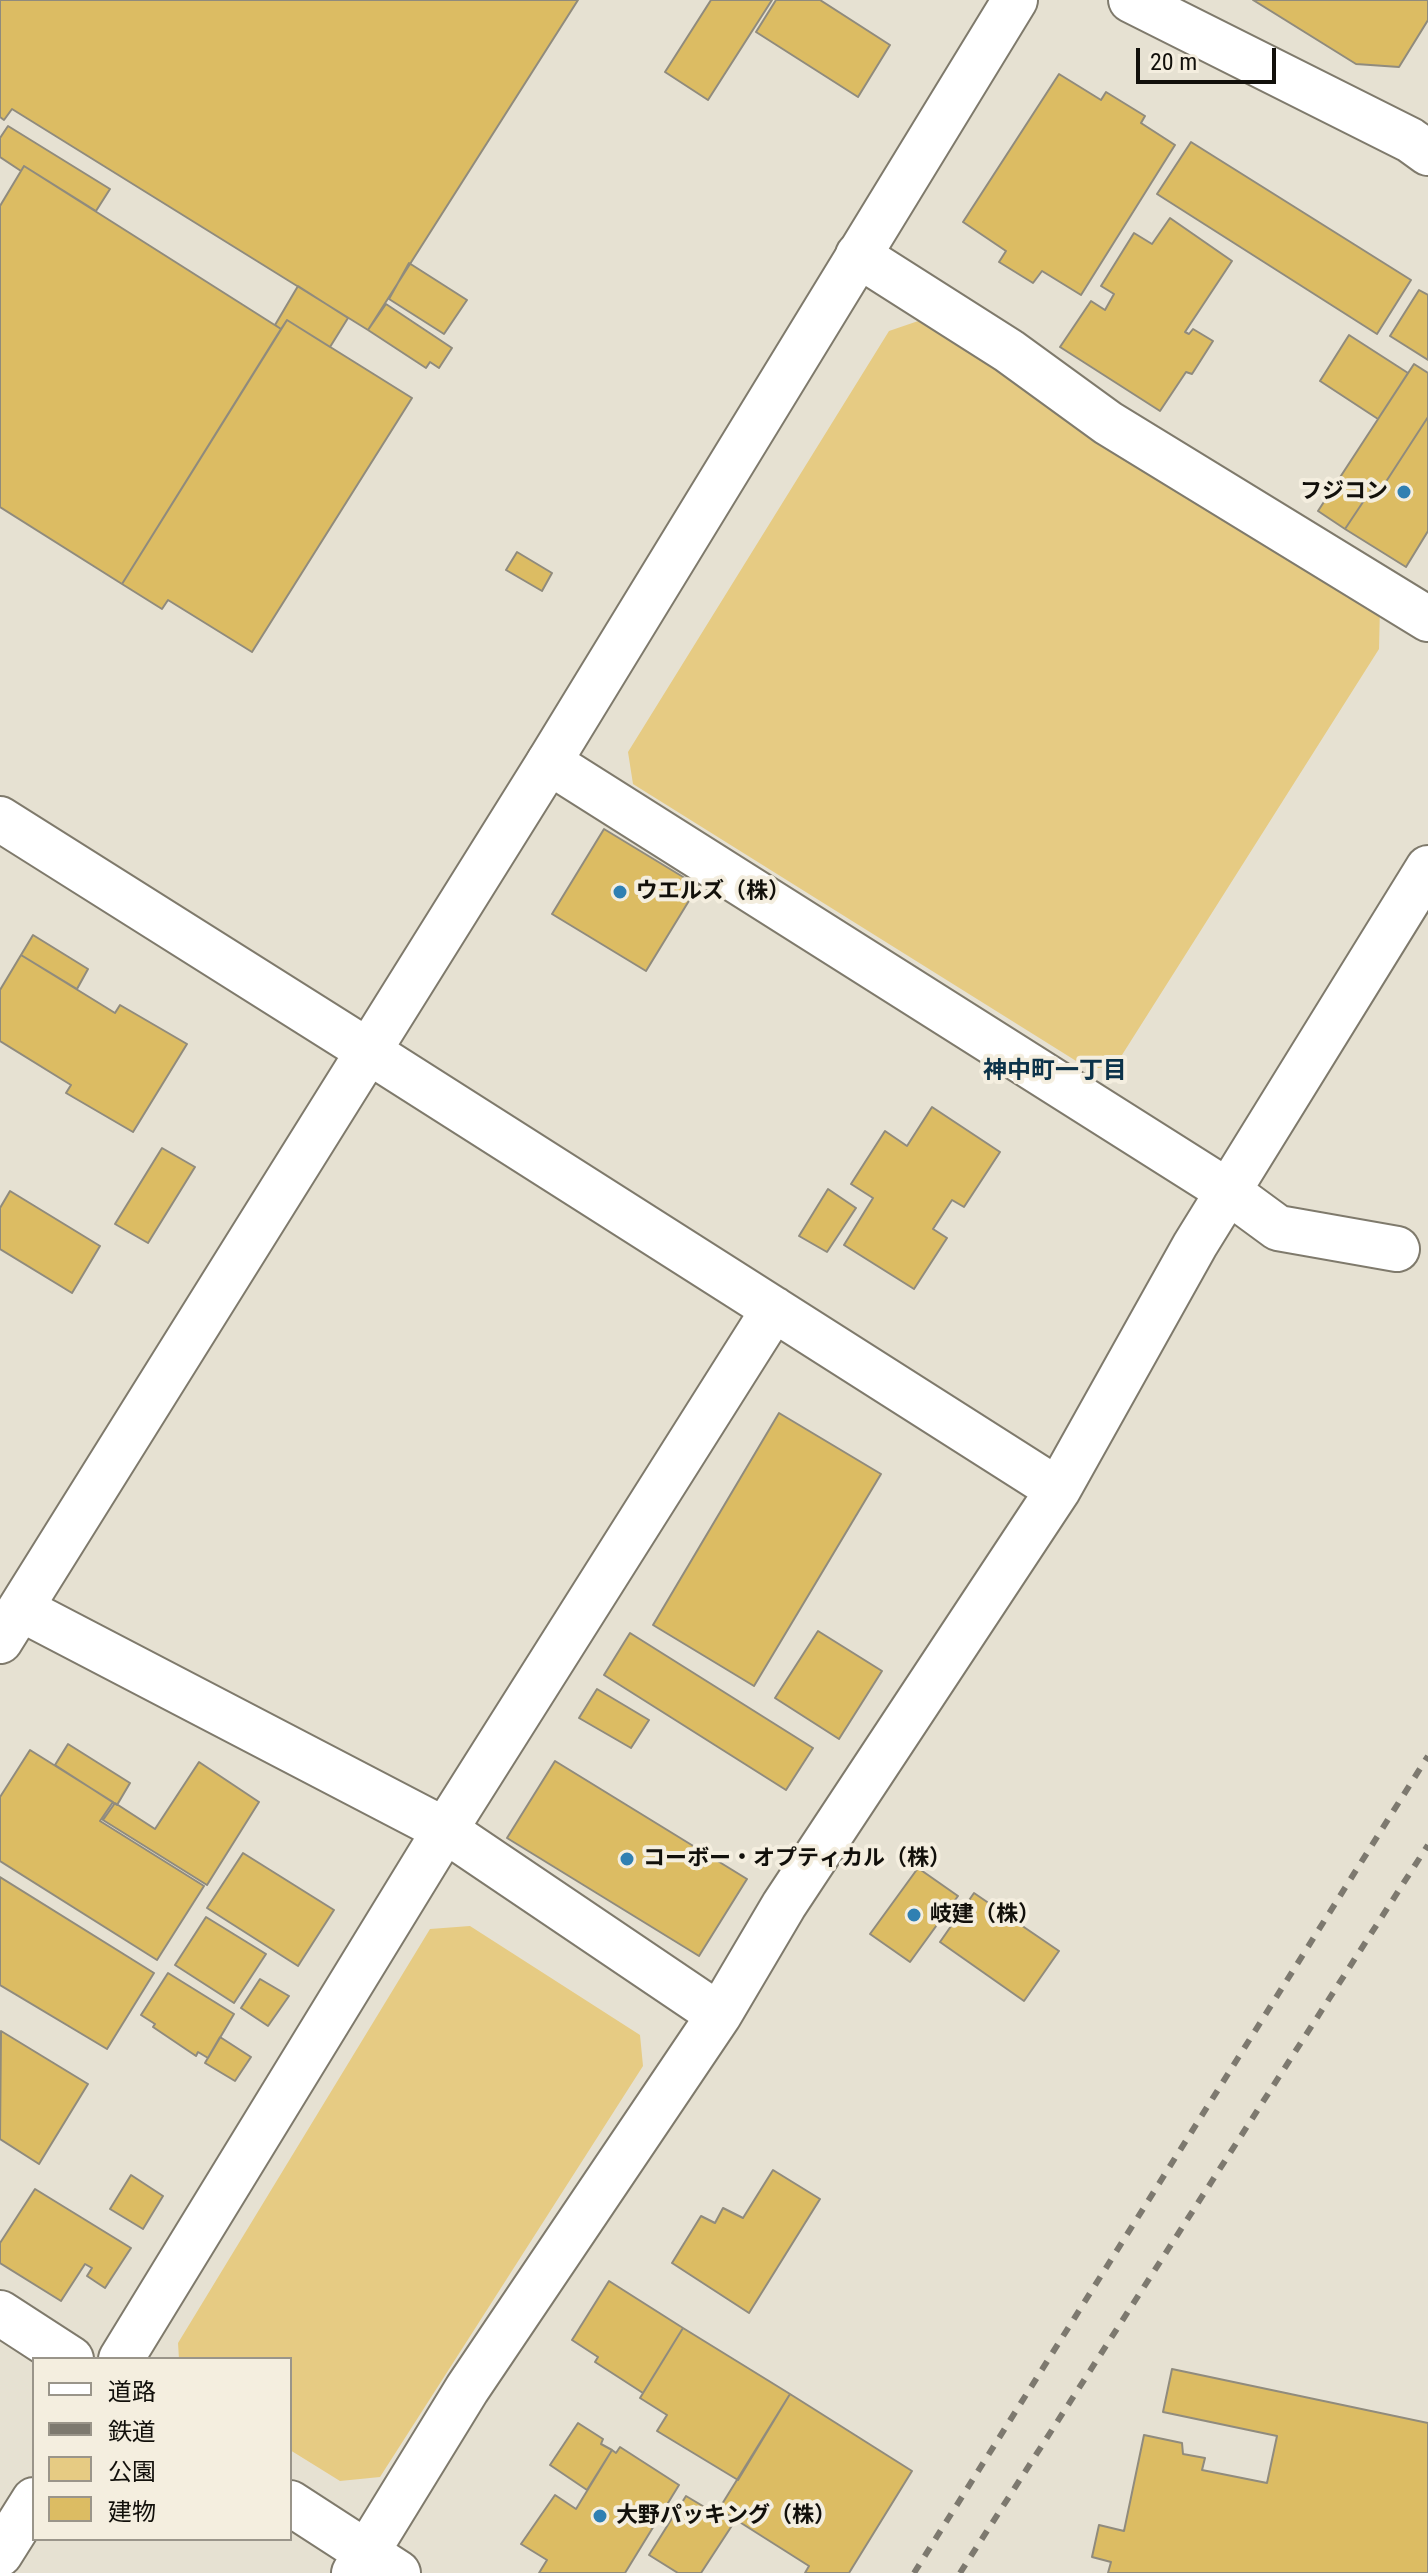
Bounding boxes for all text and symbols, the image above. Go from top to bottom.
scale bar [1140,32,1280,82]
text: 20 m [1150,48,1197,76]
place label: フジコン [1300,479,1388,505]
marker: フジコン [1395,483,1413,501]
place label: ウエルズ（株） [636,879,790,905]
marker: ウエルズ（株） [611,883,629,901]
district label: 神中町一丁目 [983,1058,1127,1086]
place label: コーボー・オプティカル（株） [643,1846,951,1872]
marker: コーボー・オプティカル（株） [618,1850,636,1868]
place label: 岐建（株） [930,1902,1040,1928]
marker: 岐建（株） [905,1906,923,1924]
legend [32,2357,292,2541]
text: 道路 [108,2378,156,2406]
text: 鉄道 [108,2418,156,2446]
text: 公園 [108,2458,156,2486]
text: 建物 [108,2498,156,2526]
place label: 大野パッキング（株） [616,2503,836,2529]
marker: 大野パッキング（株） [591,2507,609,2525]

